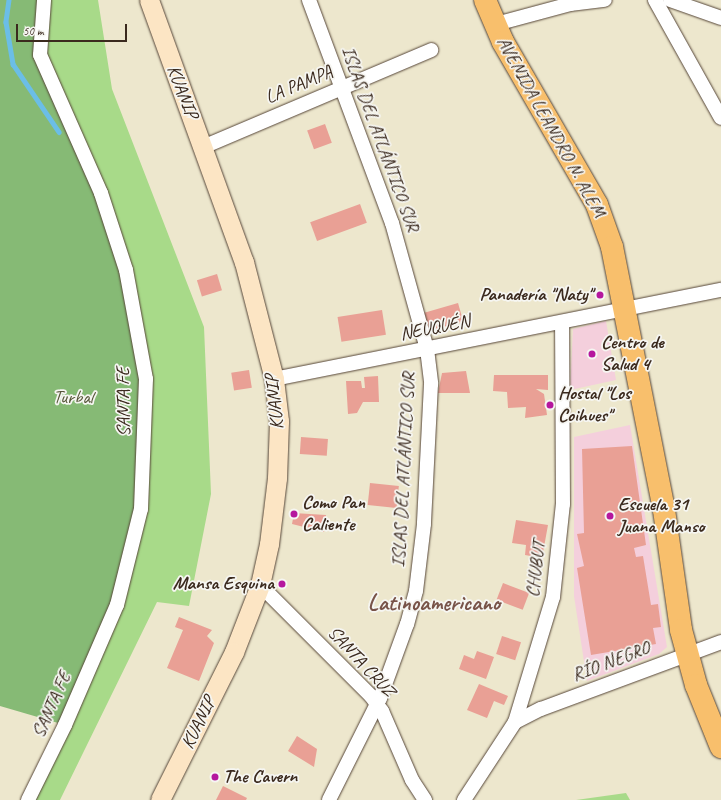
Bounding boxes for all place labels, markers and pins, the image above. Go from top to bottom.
place label: Panadería "Naty" [479,284,592,306]
marker: Panadería "Naty" [595,290,605,300]
place label: Centro de Salud 4 [601,332,664,376]
marker: Centro de Salud 4 [586,348,598,360]
place label: Hostal "Los Coihues" [558,383,631,427]
marker: Hostal "Los Coihues" [545,400,555,410]
place label: Como Pan Caliente [302,492,366,536]
place label: Escuela 31 Juana Manso [618,494,704,538]
marker: Como Pan Caliente [289,509,299,519]
marker: Escuela 31 Juana Manso [605,511,615,521]
place label: Mansa Esquina [173,573,274,595]
marker: Mansa Esquina [277,579,287,589]
place label: The Cavern [223,766,297,788]
marker: The Cavern [210,772,220,782]

